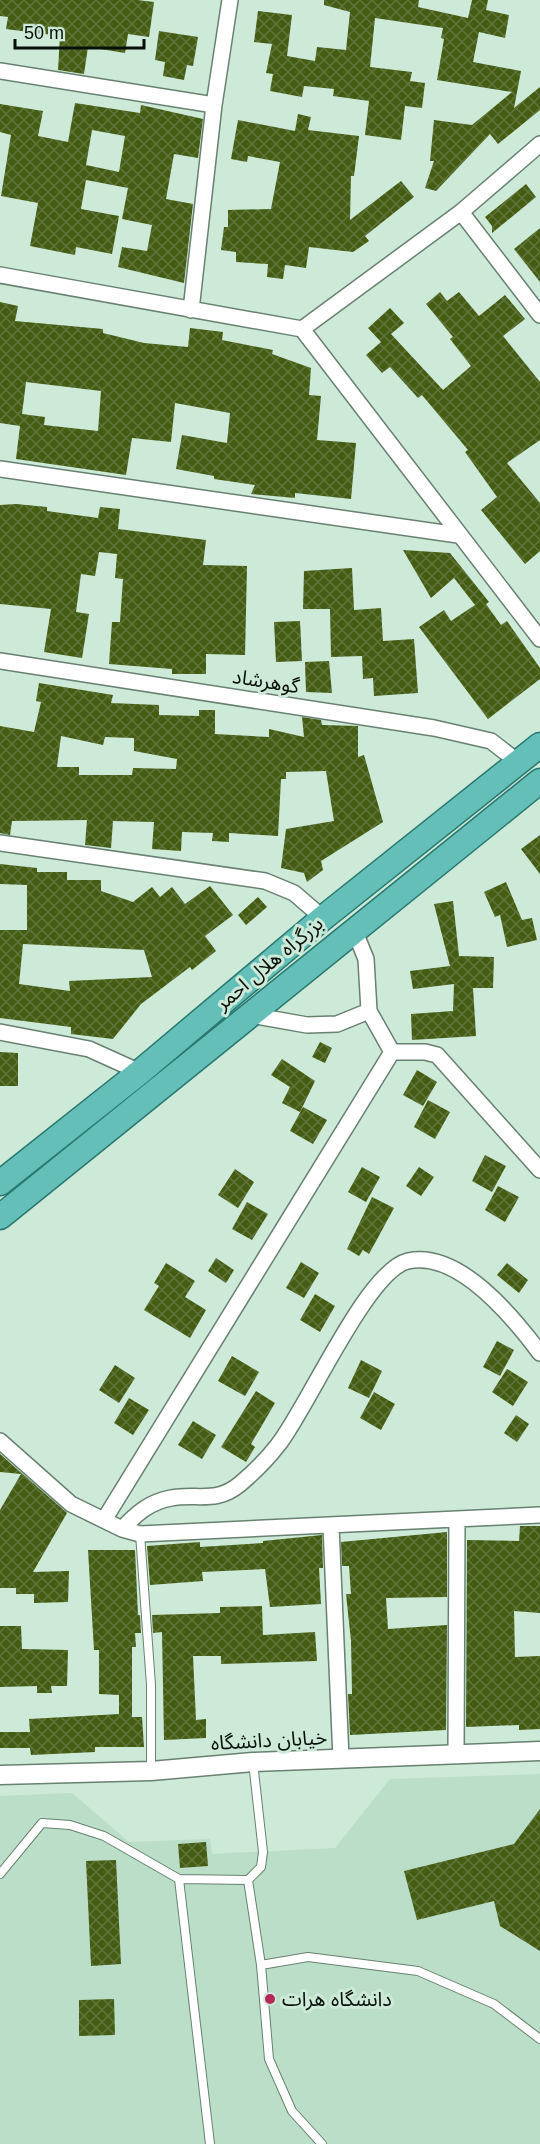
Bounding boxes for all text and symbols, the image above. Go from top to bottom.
scale bar [15,12,144,50]
text: 50 m [24,23,64,43]
street label: گوهرشاد [231,665,302,698]
street label: بزرگراه هلال احمر [210,912,328,1016]
street label: خیابان دانشگاه [210,1726,328,1755]
place label: دانشگاه هرات [282,1988,392,2011]
marker: دانشگاه هرات [263,1992,277,2006]

